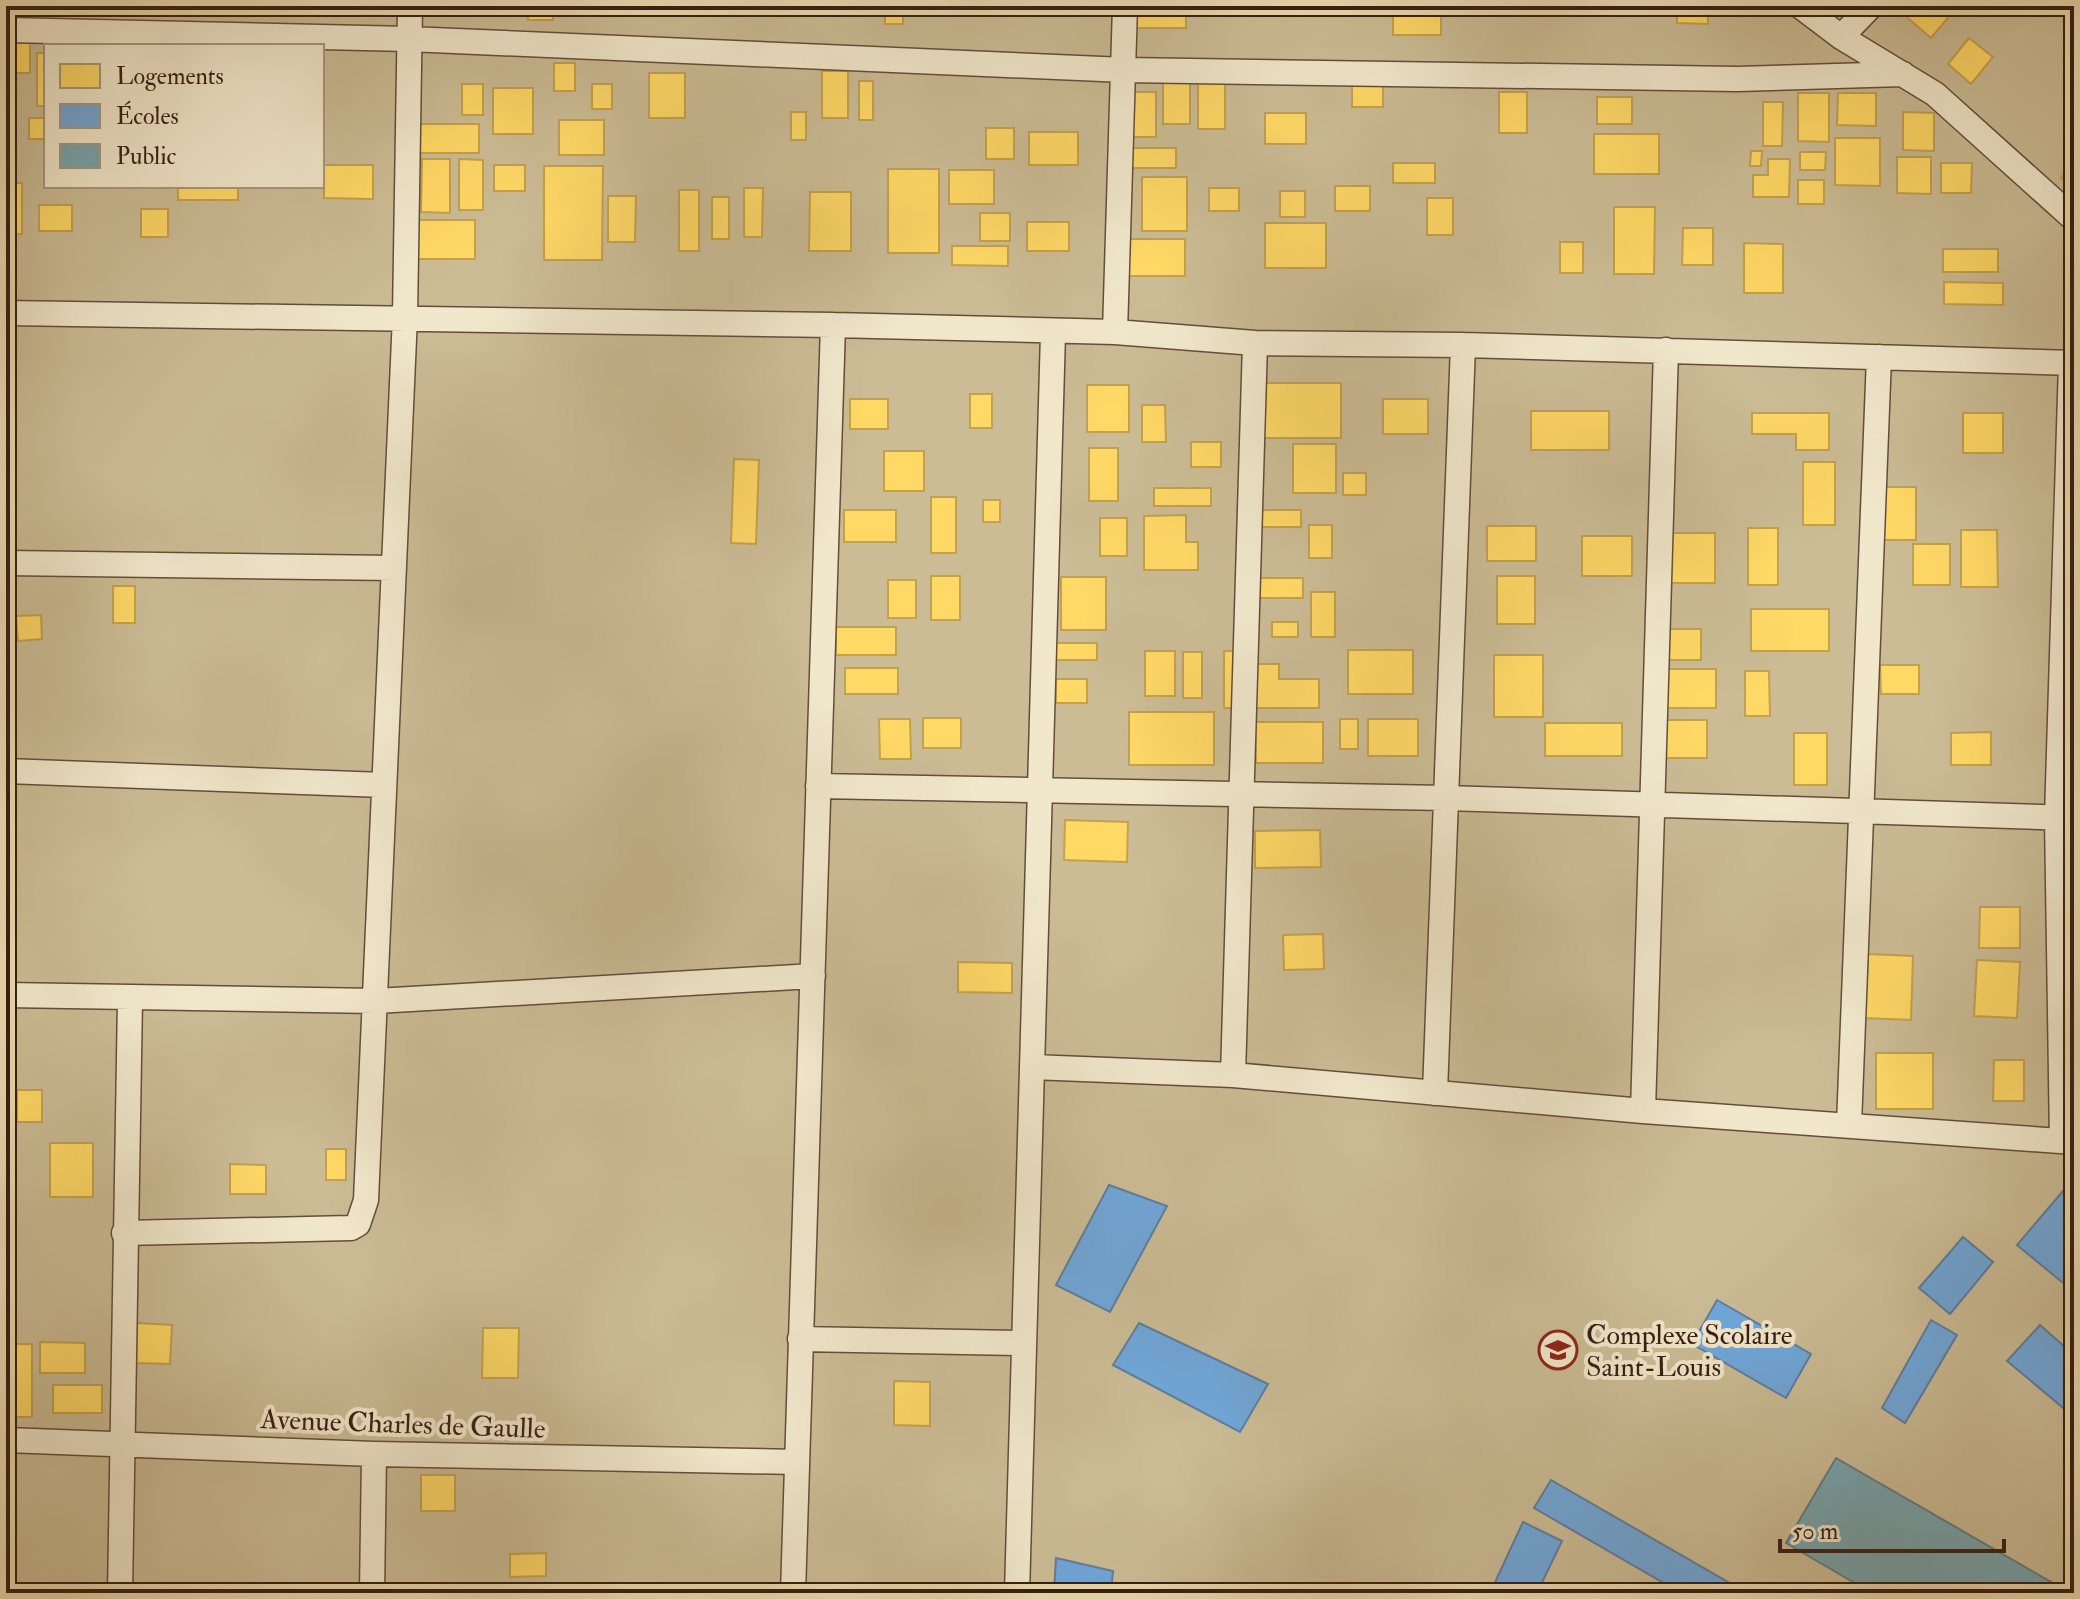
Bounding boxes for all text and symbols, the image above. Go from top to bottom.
legend [44,44,324,188]
text: Logements [116,61,224,92]
text: Écoles [116,100,179,132]
text: Public [116,141,176,172]
place label: Complexe Scolaire Saint-Louis [1586,1318,1793,1385]
school or university icon: Complexe Scolaire Saint-Louis [1537,1329,1579,1371]
street label: Avenue Charles de Gaulle [259,1402,546,1447]
scale bar [1780,1503,2004,1553]
text: 50 m [1792,1516,1839,1547]

